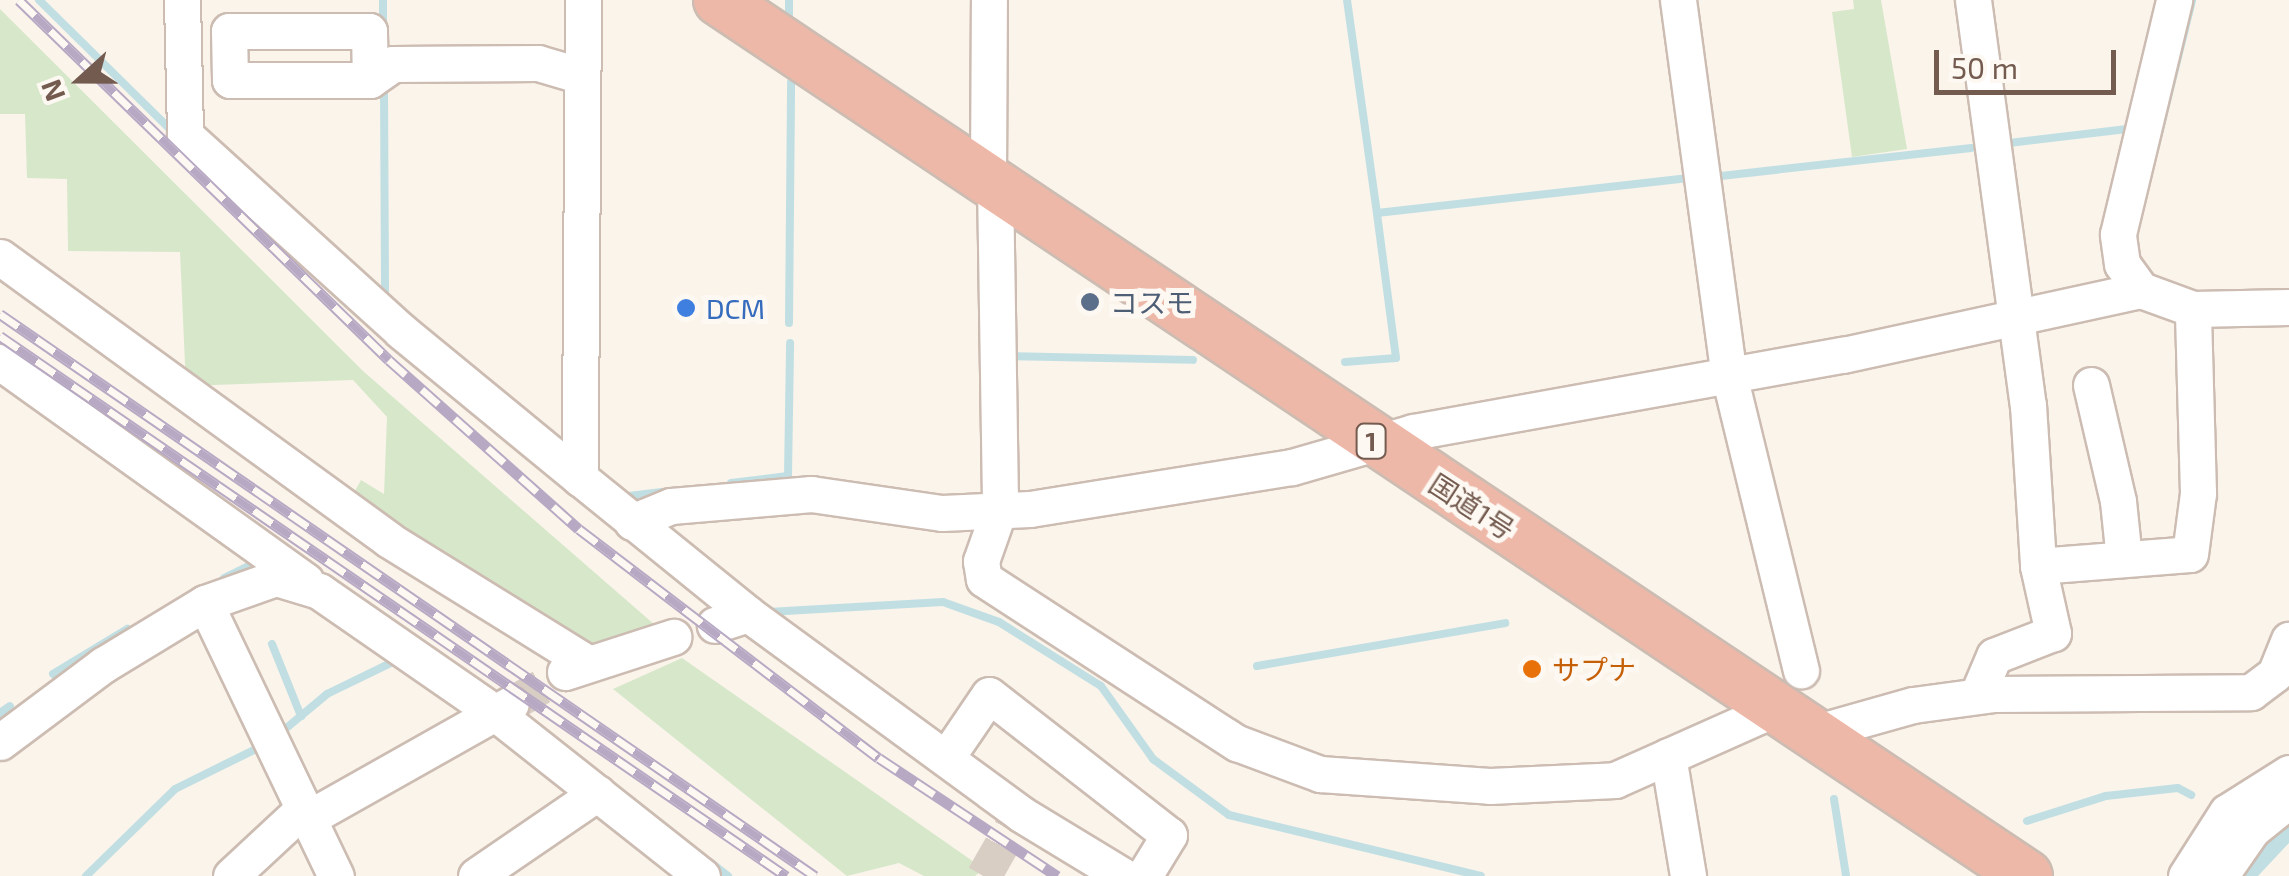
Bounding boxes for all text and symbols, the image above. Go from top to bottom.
north arrow [30,30,130,130]
scale bar [1939,30,2122,92]
text: 50 m [1951,49,2018,85]
text: N [32,75,71,106]
place label: コスモ [1110,285,1194,319]
place label: DCM [706,291,765,325]
marker: コスモ [1079,291,1101,313]
marker: DCM [675,297,697,319]
road number: 1 [1354,421,1388,461]
street label: 国道1号 [1423,466,1521,546]
place label: サプナ [1552,652,1636,686]
marker: サプナ [1521,658,1543,680]

